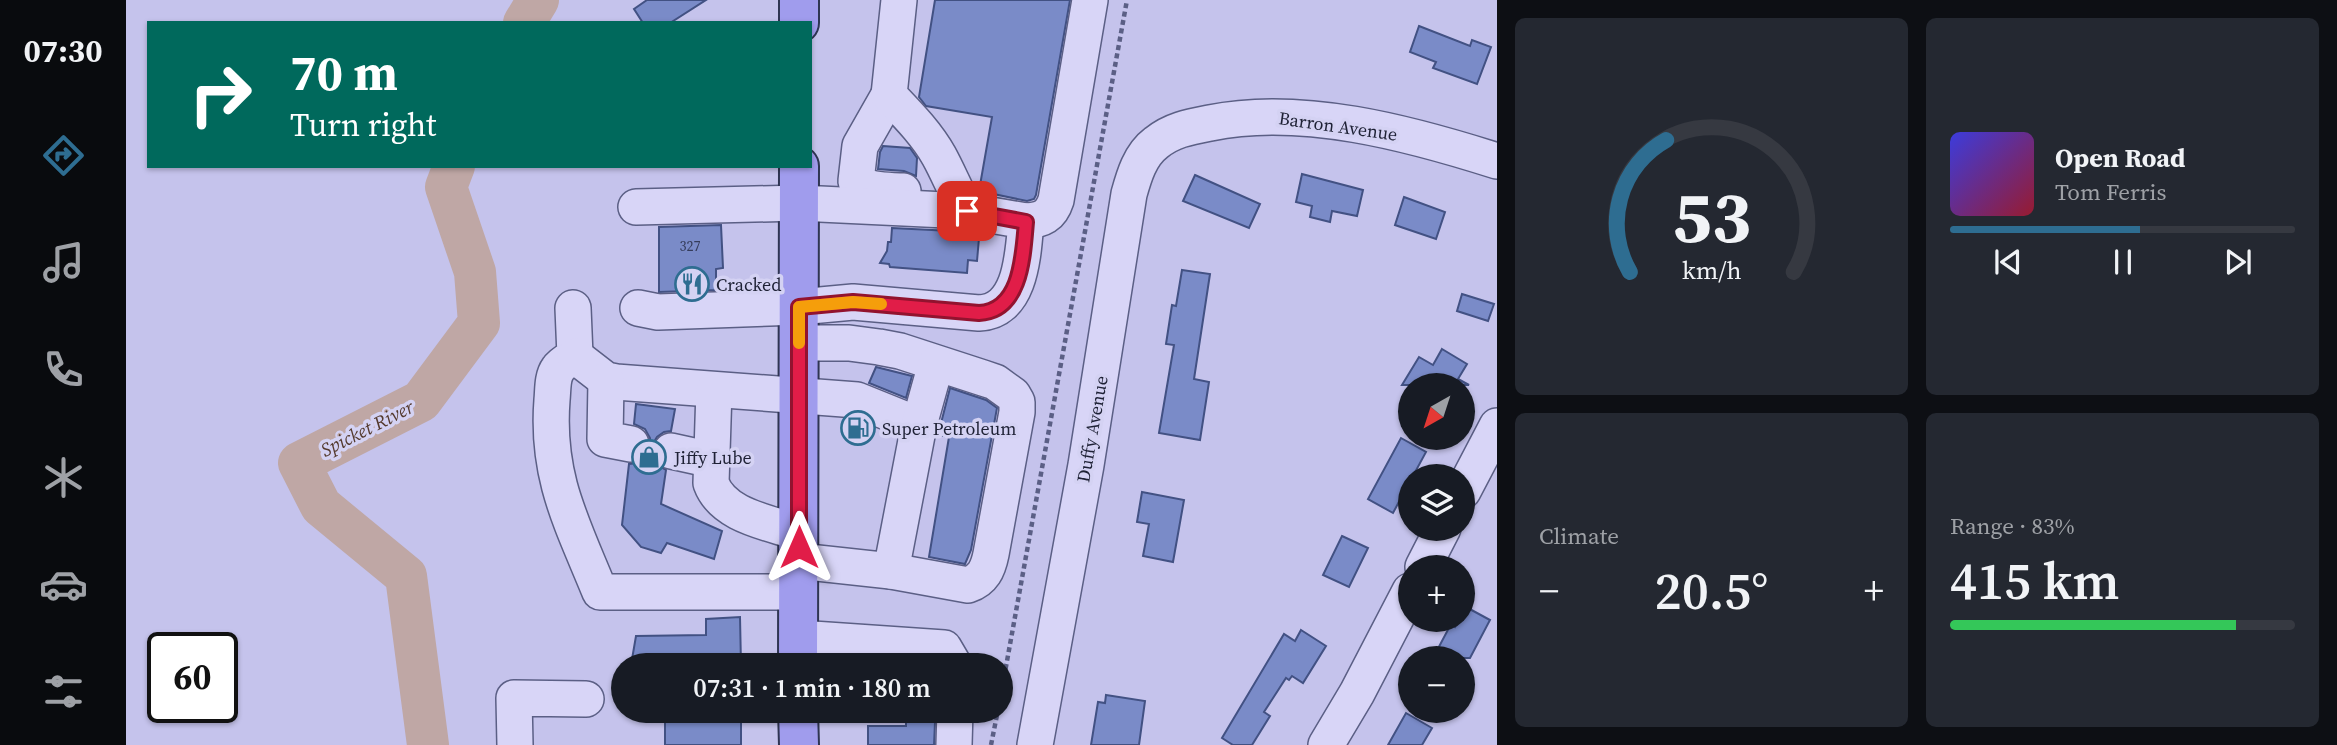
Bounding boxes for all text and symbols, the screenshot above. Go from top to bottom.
text: 07:30 [24,29,102,73]
text: 70 m [290,39,398,106]
icon: right [175,49,266,140]
text: Turn right [290,103,436,147]
street label: Barron Avenue [1277,105,1399,147]
icon: directions [39,131,88,180]
text: Open Road [2055,140,2186,176]
text: 53 [1672,168,1751,267]
text: Tom Ferris [2055,176,2166,208]
pin [937,181,997,241]
icon: arrive [948,192,986,230]
house number: 327 [680,236,701,256]
icon: music [39,238,88,287]
icon: previous [1989,243,2027,281]
icon: pause [2104,243,2142,281]
icon: next [2219,243,2257,281]
text: km/h [1682,253,1741,287]
restaurant icon: Cracked [673,265,711,303]
place label: Cracked [716,272,781,297]
icon: phone [39,345,88,394]
north arrow [1398,373,1475,450]
map controls [1398,373,1475,723]
street label: Duffy Avenue [1070,374,1114,484]
water label: Spicket River [316,393,419,463]
fuel station icon: Super Petroleum [839,409,877,447]
place label: Super Petroleum [882,416,1017,441]
shop icon: Jiffy Lube [630,438,668,476]
place label: Jiffy Lube [673,445,752,470]
icon: climate [39,453,88,502]
button: layers [1398,464,1475,541]
position arrow [762,510,836,584]
text: Range · 83% [1950,510,2075,542]
text: Climate [1539,520,1619,552]
text: 415 km [1950,545,2119,616]
button: + [1398,555,1475,632]
text: 20.5° [1655,555,1768,626]
icon: car [39,560,88,609]
text: − [1539,565,1559,617]
text: + [1864,565,1884,617]
speed limit sign: 60 [147,632,238,723]
button: − [1398,646,1475,723]
icon: filters [39,667,88,716]
text: 07:31 · 1 min · 180 m [693,670,931,706]

